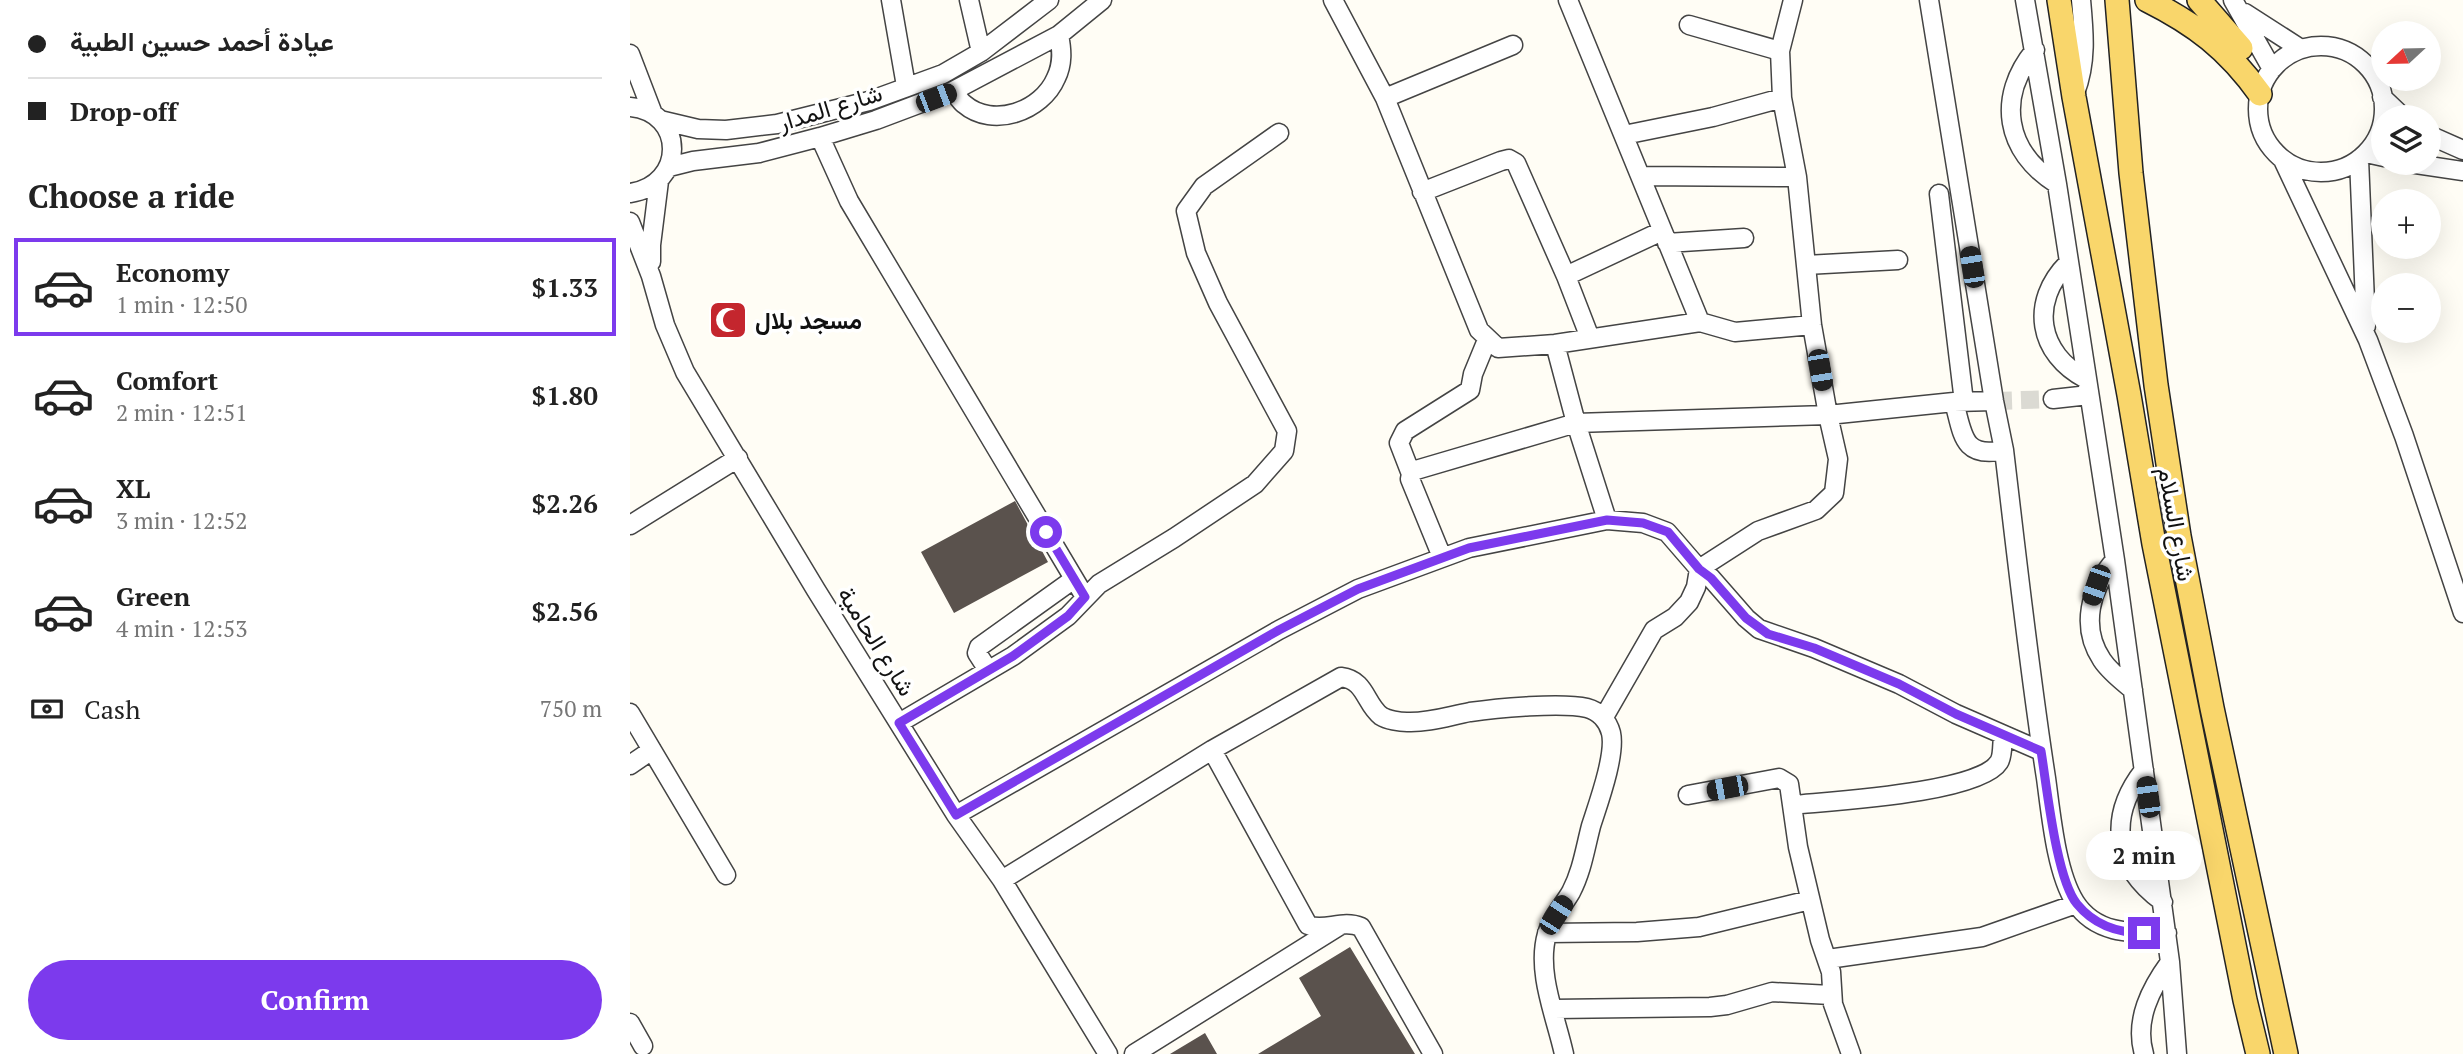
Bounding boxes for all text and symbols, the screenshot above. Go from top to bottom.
north arrow [2371,21,2441,91]
map controls [2371,21,2441,343]
text: عيادة أحمد حسين الطبية [70,24,334,58]
street label: شارع المدار [773,76,886,139]
car [913,81,960,115]
text: Drop-off [70,94,177,128]
button: layers [2371,105,2441,175]
text: Choose a ride [28,175,235,217]
button: + [2371,189,2441,259]
car [1959,245,1986,289]
text: Economy [116,255,229,289]
icon: car [32,256,95,319]
text: $1.33 [532,270,598,304]
button: − [2371,273,2441,343]
text: 1 min · 12:50 [116,289,248,320]
mosque icon: مسجد بلال [707,299,749,341]
place label: مسجد بلال [755,304,862,336]
car [1807,347,1834,393]
text: Comfort [116,363,218,397]
icon: car [32,364,95,427]
text: $1.80 [532,378,598,412]
text: 2 min · 12:51 [116,397,248,428]
street label: شارع السلام [2150,464,2203,584]
text: XL [116,471,150,505]
icon: car [32,472,95,535]
text: $2.26 [532,486,598,520]
text: 3 min · 12:52 [116,505,248,536]
route start [1030,516,1062,548]
car [2080,562,2113,608]
text: Green [116,579,190,613]
icon: car [32,580,95,643]
street label: شارع الحامية [830,580,923,702]
text: $2.56 [532,594,598,628]
text: 4 min · 12:53 [116,613,248,644]
icon: cash [28,690,66,728]
text: Cash [84,692,140,726]
text: 750 m [540,693,602,724]
car [1705,774,1750,802]
car [2135,775,2162,819]
callout: 2 min [2086,832,2202,880]
text: 2 min [2113,840,2175,871]
car [1536,892,1577,938]
route end [2128,917,2160,949]
button: Confirm [28,960,602,1040]

